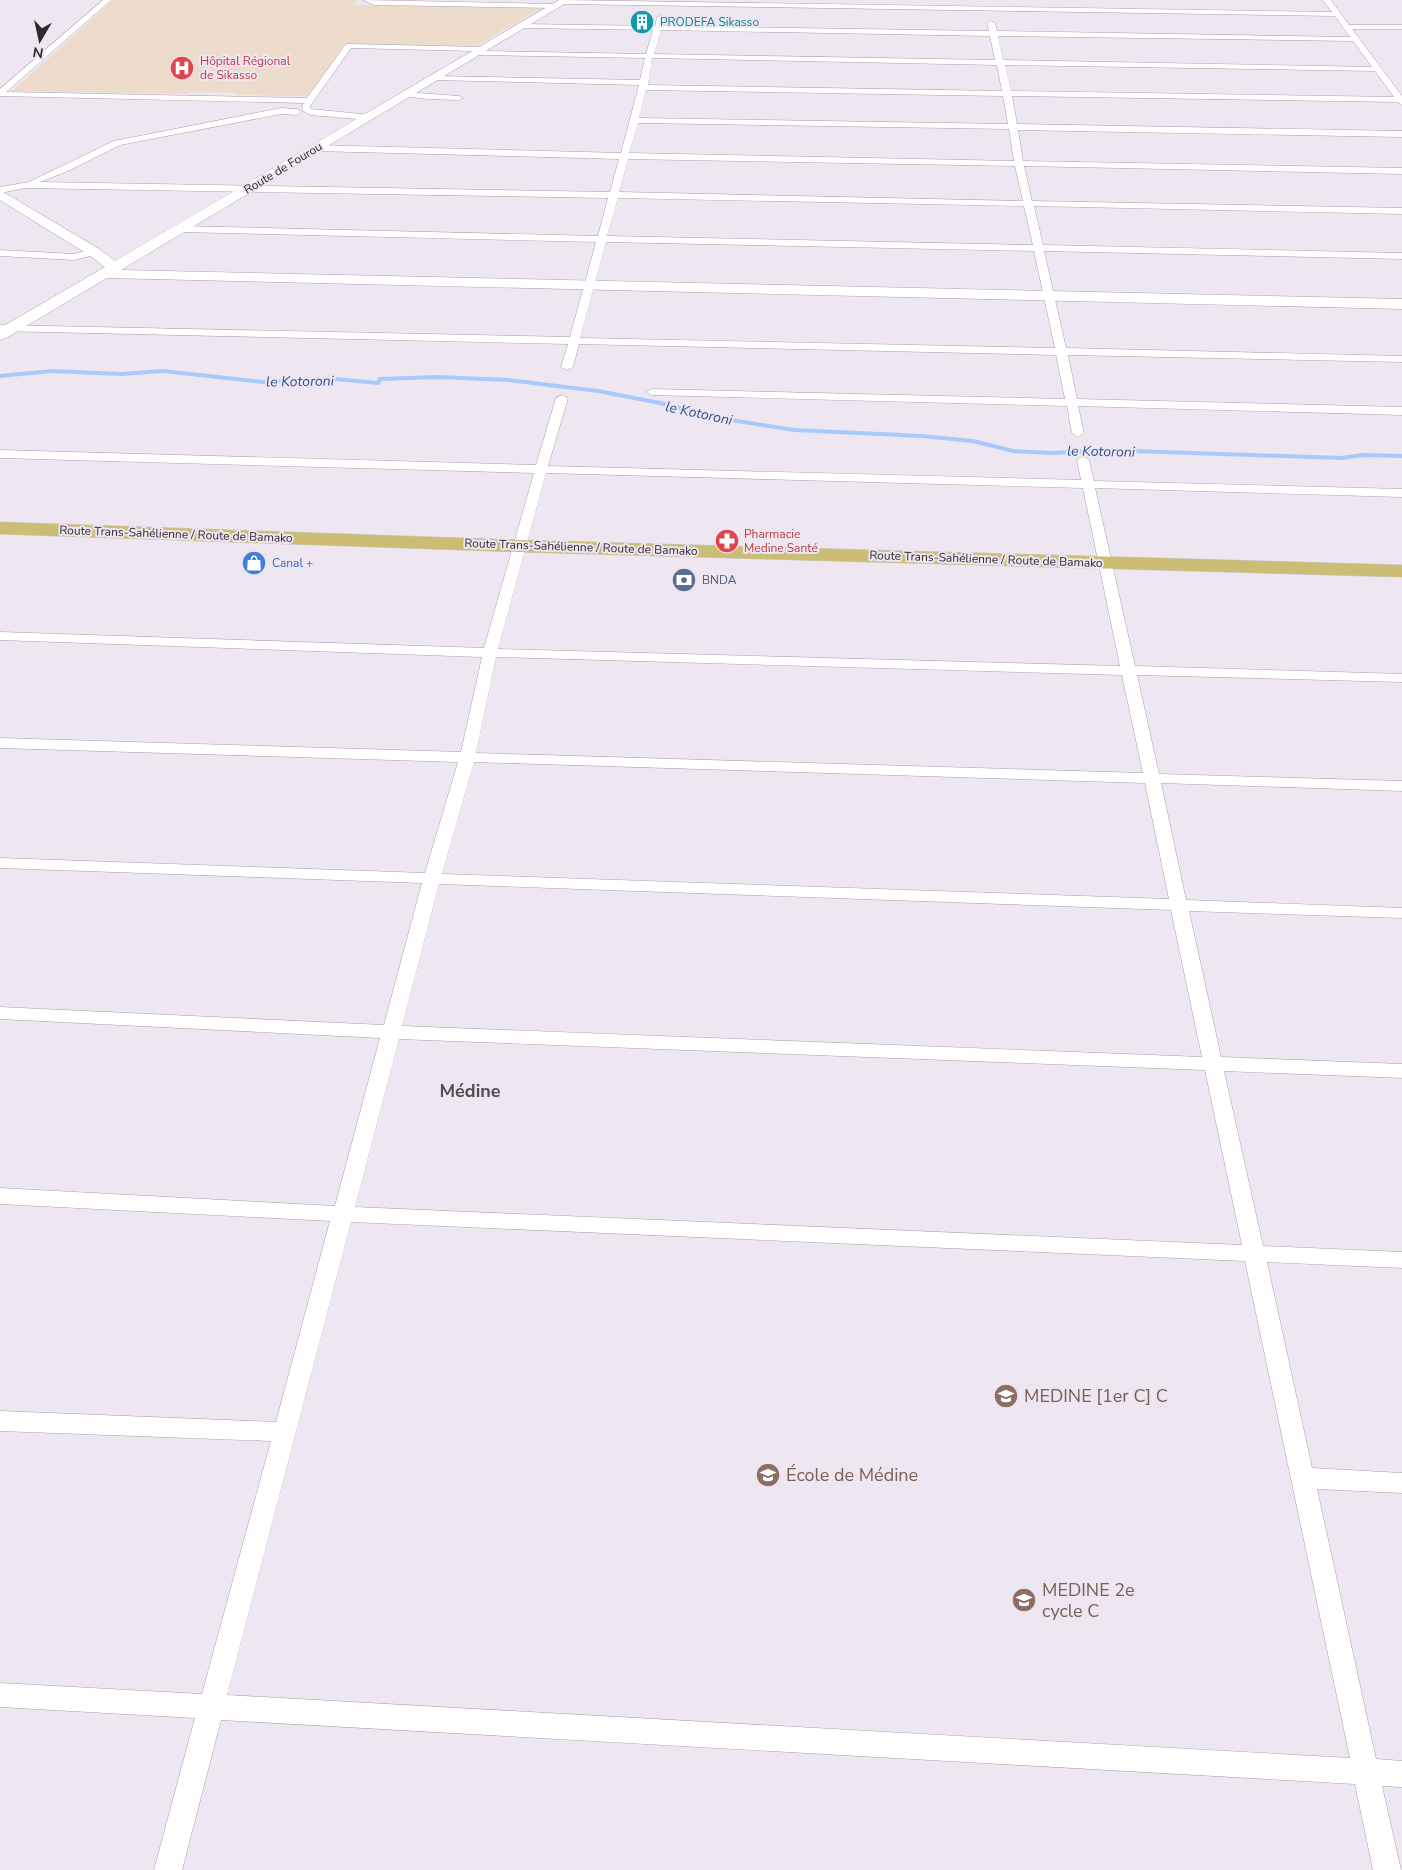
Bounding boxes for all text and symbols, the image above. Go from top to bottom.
building icon: PRODEFA Sikasso [629,9,655,35]
place label: PRODEFA Sikasso [660,14,759,30]
north arrow [15,15,65,65]
text: N [31,42,45,63]
place label: Hôpital Régional de Sikasso [200,53,291,83]
hospital icon: Hôpital Régional de Sikasso [169,55,195,81]
street label: Route de Fourou [241,138,325,198]
water label: le Kotoroni [266,371,335,392]
water label: le Kotoroni [664,397,735,430]
water label: le Kotoroni [1067,441,1136,462]
street label: Route Trans-Sahélienne / Route de Bamako [59,522,293,546]
place label: Pharmacie Medine Santé [744,526,818,556]
pharmacy icon: Pharmacie Medine Santé [714,528,740,554]
street label: Route Trans-Sahélienne / Route de Bamako [464,535,698,559]
street label: Route Trans-Sahélienne / Route de Bamako [869,547,1103,571]
shop icon: Canal + [241,550,267,576]
place label: Canal + [272,555,313,571]
bank icon: BNDA [671,567,697,593]
place label: BNDA [702,572,737,588]
district label: Médine [439,1079,501,1103]
school or university icon: MEDINE [1er C] C [993,1383,1019,1409]
place label: MEDINE [1er C] C [1024,1384,1168,1408]
school or university icon: École de Médine [755,1462,781,1488]
place label: École de Médine [786,1463,918,1487]
place label: MEDINE 2e cycle C [1042,1578,1135,1623]
school or university icon: MEDINE 2e cycle C [1011,1587,1037,1613]

